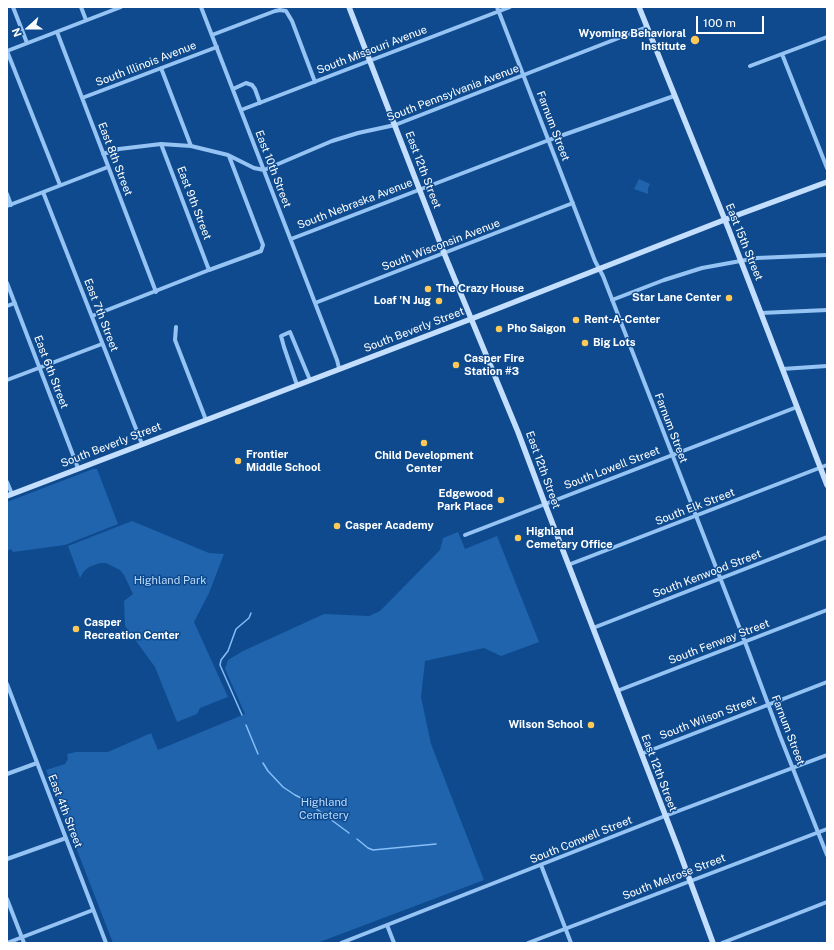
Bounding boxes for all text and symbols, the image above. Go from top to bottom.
north arrow [8,8,48,48]
scale bar [698,8,766,34]
text: 100 m [703,16,736,30]
street label: South Missouri Avenue [315,23,429,77]
text: N [10,26,24,38]
place label: Wyoming Behavioral Institute [579,27,686,53]
marker: Wyoming Behavioral Institute [689,34,701,46]
street label: South Illinois Avenue [94,39,198,89]
street label: South Pennsylvania Avenue [385,62,521,124]
street label: Farnum Street [534,89,572,163]
street label: East 8th Street [95,120,135,198]
street label: East 10th Street [252,128,294,210]
street label: East 12th Street [402,130,444,210]
street label: East 9th Street [174,164,214,242]
street label: South Nebraska Avenue [295,176,415,232]
street label: East 15th Street [722,201,766,283]
street label: South Wisconsin Avenue [380,216,502,274]
street label: East 7th Street [81,277,121,353]
place label: The Crazy House [436,282,524,296]
marker: The Crazy House [423,284,433,294]
place label: Star Lane Center [632,291,721,305]
marker: Star Lane Center [724,293,734,303]
place label: Loaf 'N Jug [374,294,431,308]
marker: Loaf 'N Jug [434,296,444,306]
street label: South Beverly Street [362,305,466,355]
place label: Rent-A-Center [584,313,660,327]
marker: Rent-A-Center [571,315,581,325]
place label: Pho Saigon [507,322,566,336]
marker: Pho Saigon [494,324,504,334]
street label: East 6th Street [31,333,71,411]
place label: Big Lots [593,336,636,350]
marker: Big Lots [580,338,590,348]
place label: Casper Fire Station #3 [464,352,524,378]
marker: Casper Fire Station #3 [451,360,461,370]
street label: Farnum Street [652,391,690,465]
street label: South Beverly Street [59,420,163,470]
street label: East 12th Street [523,429,563,511]
marker: Child Development Center [419,438,429,448]
street label: South Lowell Street [562,444,662,492]
place label: Frontier Middle School [246,448,321,474]
place label: Child Development Center [374,449,474,475]
marker: Frontier Middle School [233,456,243,466]
street label: South Elk Street [653,486,737,528]
place label: Edgewood Park Place [437,487,493,513]
marker: Edgewood Park Place [496,495,506,505]
place label: Casper Academy [345,519,434,533]
marker: Casper Academy [332,521,342,531]
place label: Highland Cemetary Office [526,525,613,551]
marker: Highland Cemetary Office [513,533,523,543]
street label: South Kenwood Street [651,547,763,601]
park label: Highland Park [134,574,206,588]
place label: Casper Recreation Center [84,616,179,642]
street label: South Fenway Street [667,617,771,667]
marker: Casper Recreation Center [71,624,81,634]
street label: South Wilson Street [658,693,758,743]
street label: Farnum Street [769,693,807,767]
place label: Wilson School [508,718,583,732]
marker: Wilson School [586,720,596,730]
street label: East 12th Street [638,733,680,813]
street label: East 4th Street [45,772,85,850]
park label: Highland Cemetery [299,796,349,822]
street label: South Conwell Street [528,813,634,867]
street label: South Melrose Street [621,851,727,903]

